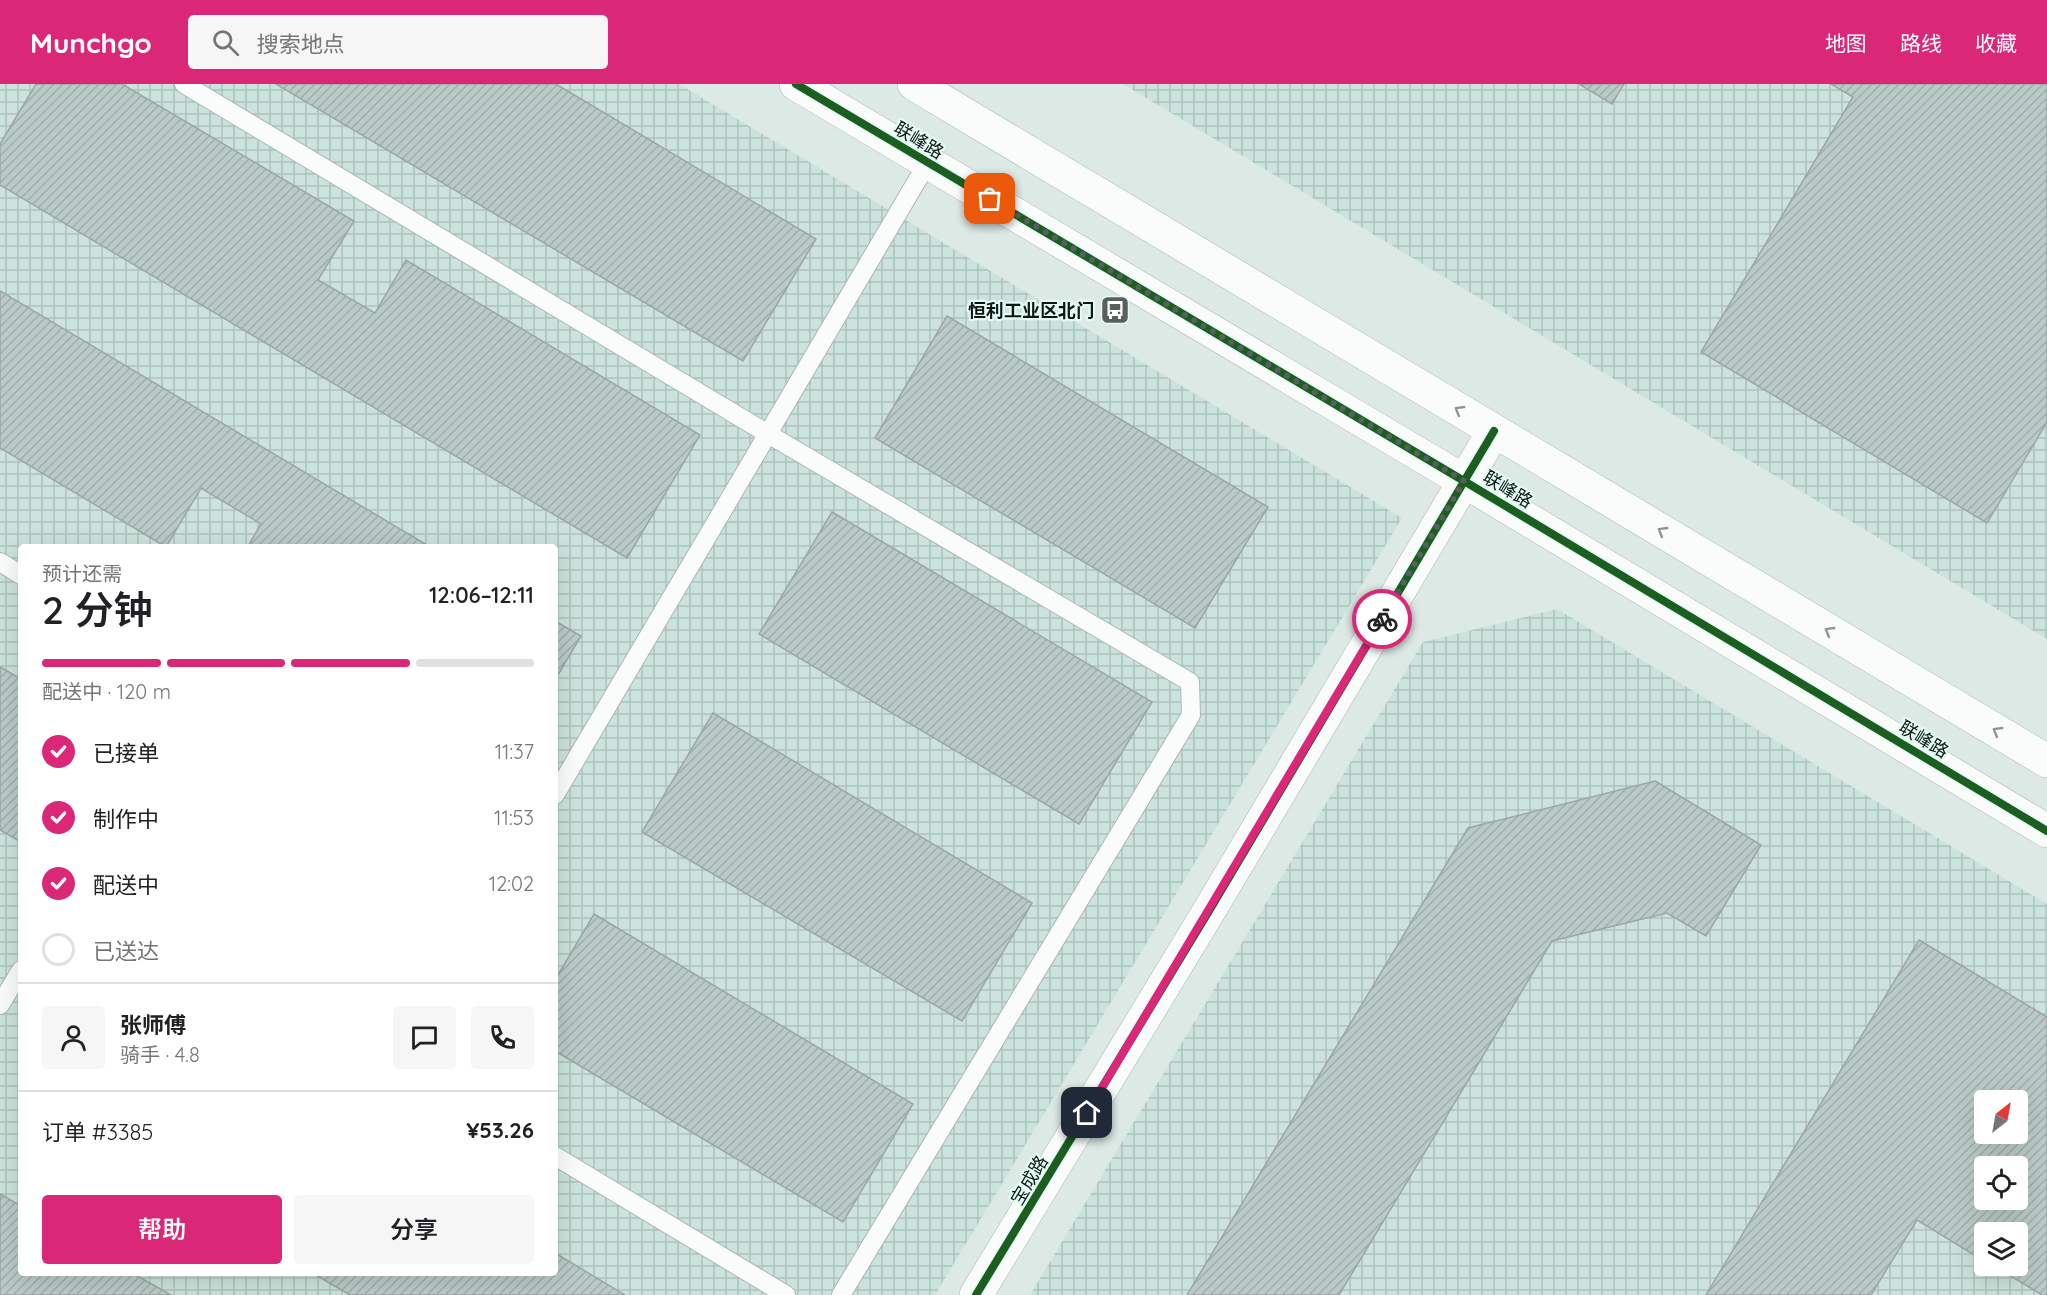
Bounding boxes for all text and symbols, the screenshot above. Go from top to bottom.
search box [188,15,608,69]
text: Munchgo [30,25,152,60]
icon: search [209,26,242,59]
text: 搜索地点 [257,30,345,58]
text: 地图 [1825,30,1867,56]
text: 路线 [1900,30,1942,56]
text: 收藏 [1975,30,2017,56]
street label: 联峰路 [890,116,948,164]
pin [964,173,1015,224]
icon: bag [973,182,1006,215]
bus stop icon: 恒利工业区北门 [1099,294,1131,326]
place label: 恒利工业区北门 [968,299,1094,322]
one-way arrow [1455,405,1465,417]
street label: 联峰路 [1479,465,1537,513]
one-way arrow [1658,527,1668,539]
text: 预计还需 [42,561,122,586]
text: 12:06–12:11 [429,581,534,609]
text: 2 分钟 [42,585,153,634]
courier [1352,589,1412,649]
icon: bike [1366,603,1399,636]
one-way arrow [1825,627,1835,639]
text: 配送中 · 120 m [42,679,171,704]
street label: 联峰路 [1895,715,1953,763]
one-way arrow [1993,727,2003,739]
icon: check [42,735,75,768]
text: 已接单 [93,739,159,767]
text: 11:37 [495,739,534,764]
icon: check [42,801,75,834]
text: 制作中 [93,805,159,833]
text: 11:53 [494,805,534,830]
icon: check [42,867,75,900]
text: 配送中 [93,871,159,899]
text: 12:02 [489,871,534,896]
text: 已送达 [93,937,159,965]
button: person [42,1006,105,1069]
button: chat [393,1006,456,1069]
button: phone [471,1006,534,1069]
text: 张师傅 [120,1011,186,1039]
text: 骑手 · 4.8 [120,1042,200,1067]
pin [1061,1087,1112,1138]
north arrow [1974,1090,2028,1144]
map controls [1974,1090,2028,1276]
icon: home [1070,1096,1103,1129]
text: ¥53.26 [466,1116,534,1144]
text: 订单 #3385 [42,1118,153,1146]
street label: 宝成路 [1005,1151,1053,1209]
button: locate [1974,1156,2028,1210]
button: 帮助 [42,1195,282,1264]
button: 分享 [294,1195,534,1264]
button: layers [1974,1222,2028,1276]

